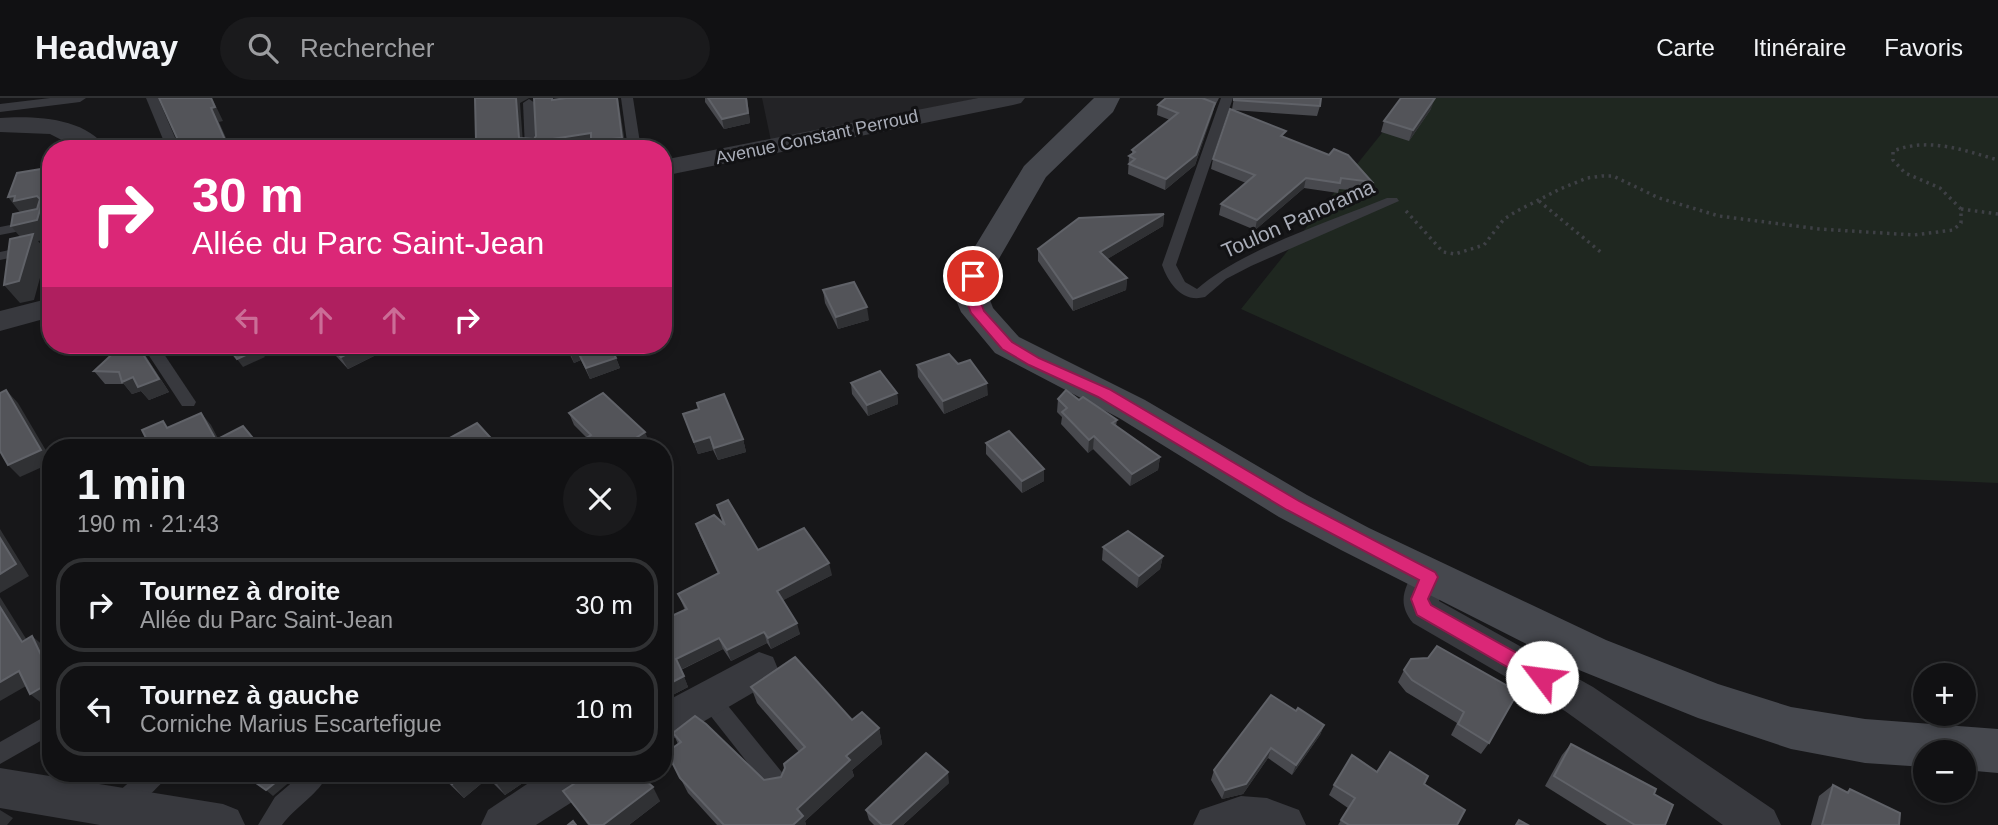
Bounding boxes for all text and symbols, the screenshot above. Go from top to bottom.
search box [220,17,710,80]
text: Headway [35,29,178,66]
icon: search [244,29,282,67]
text: Rechercher [300,33,434,63]
text: Carte [1656,34,1715,61]
text: Itinéraire [1753,34,1846,61]
text: Favoris [1884,34,1963,61]
street label: Avenue Constant Perroud [714,106,920,168]
icon: right [77,168,168,259]
text: 30 m [192,168,304,222]
street label: Toulon Panorama [1218,174,1378,263]
text: Allée du Parc Saint-Jean [192,225,544,261]
pin [943,246,1003,306]
icon: arrive [954,257,992,295]
icon: left [229,301,267,339]
icon: ahead [302,301,340,339]
icon: ahead [375,301,413,339]
icon: right [448,301,486,339]
text: 1 min [77,461,187,508]
button: close [563,462,637,536]
text: 190 m · 21:43 [77,511,219,537]
text: Tournez à droite [140,576,340,606]
icon: right [81,586,119,624]
text: 30 m [575,590,633,620]
text: Allée du Parc Saint-Jean [140,607,393,633]
position arrow [1505,640,1579,714]
map controls [1913,663,1976,803]
button: + [1913,663,1976,726]
text: Tournez à gauche [140,680,359,710]
icon: left [81,690,119,728]
text: 10 m [575,694,633,724]
text: Corniche Marius Escartefigue [140,711,442,737]
button: − [1913,740,1976,803]

